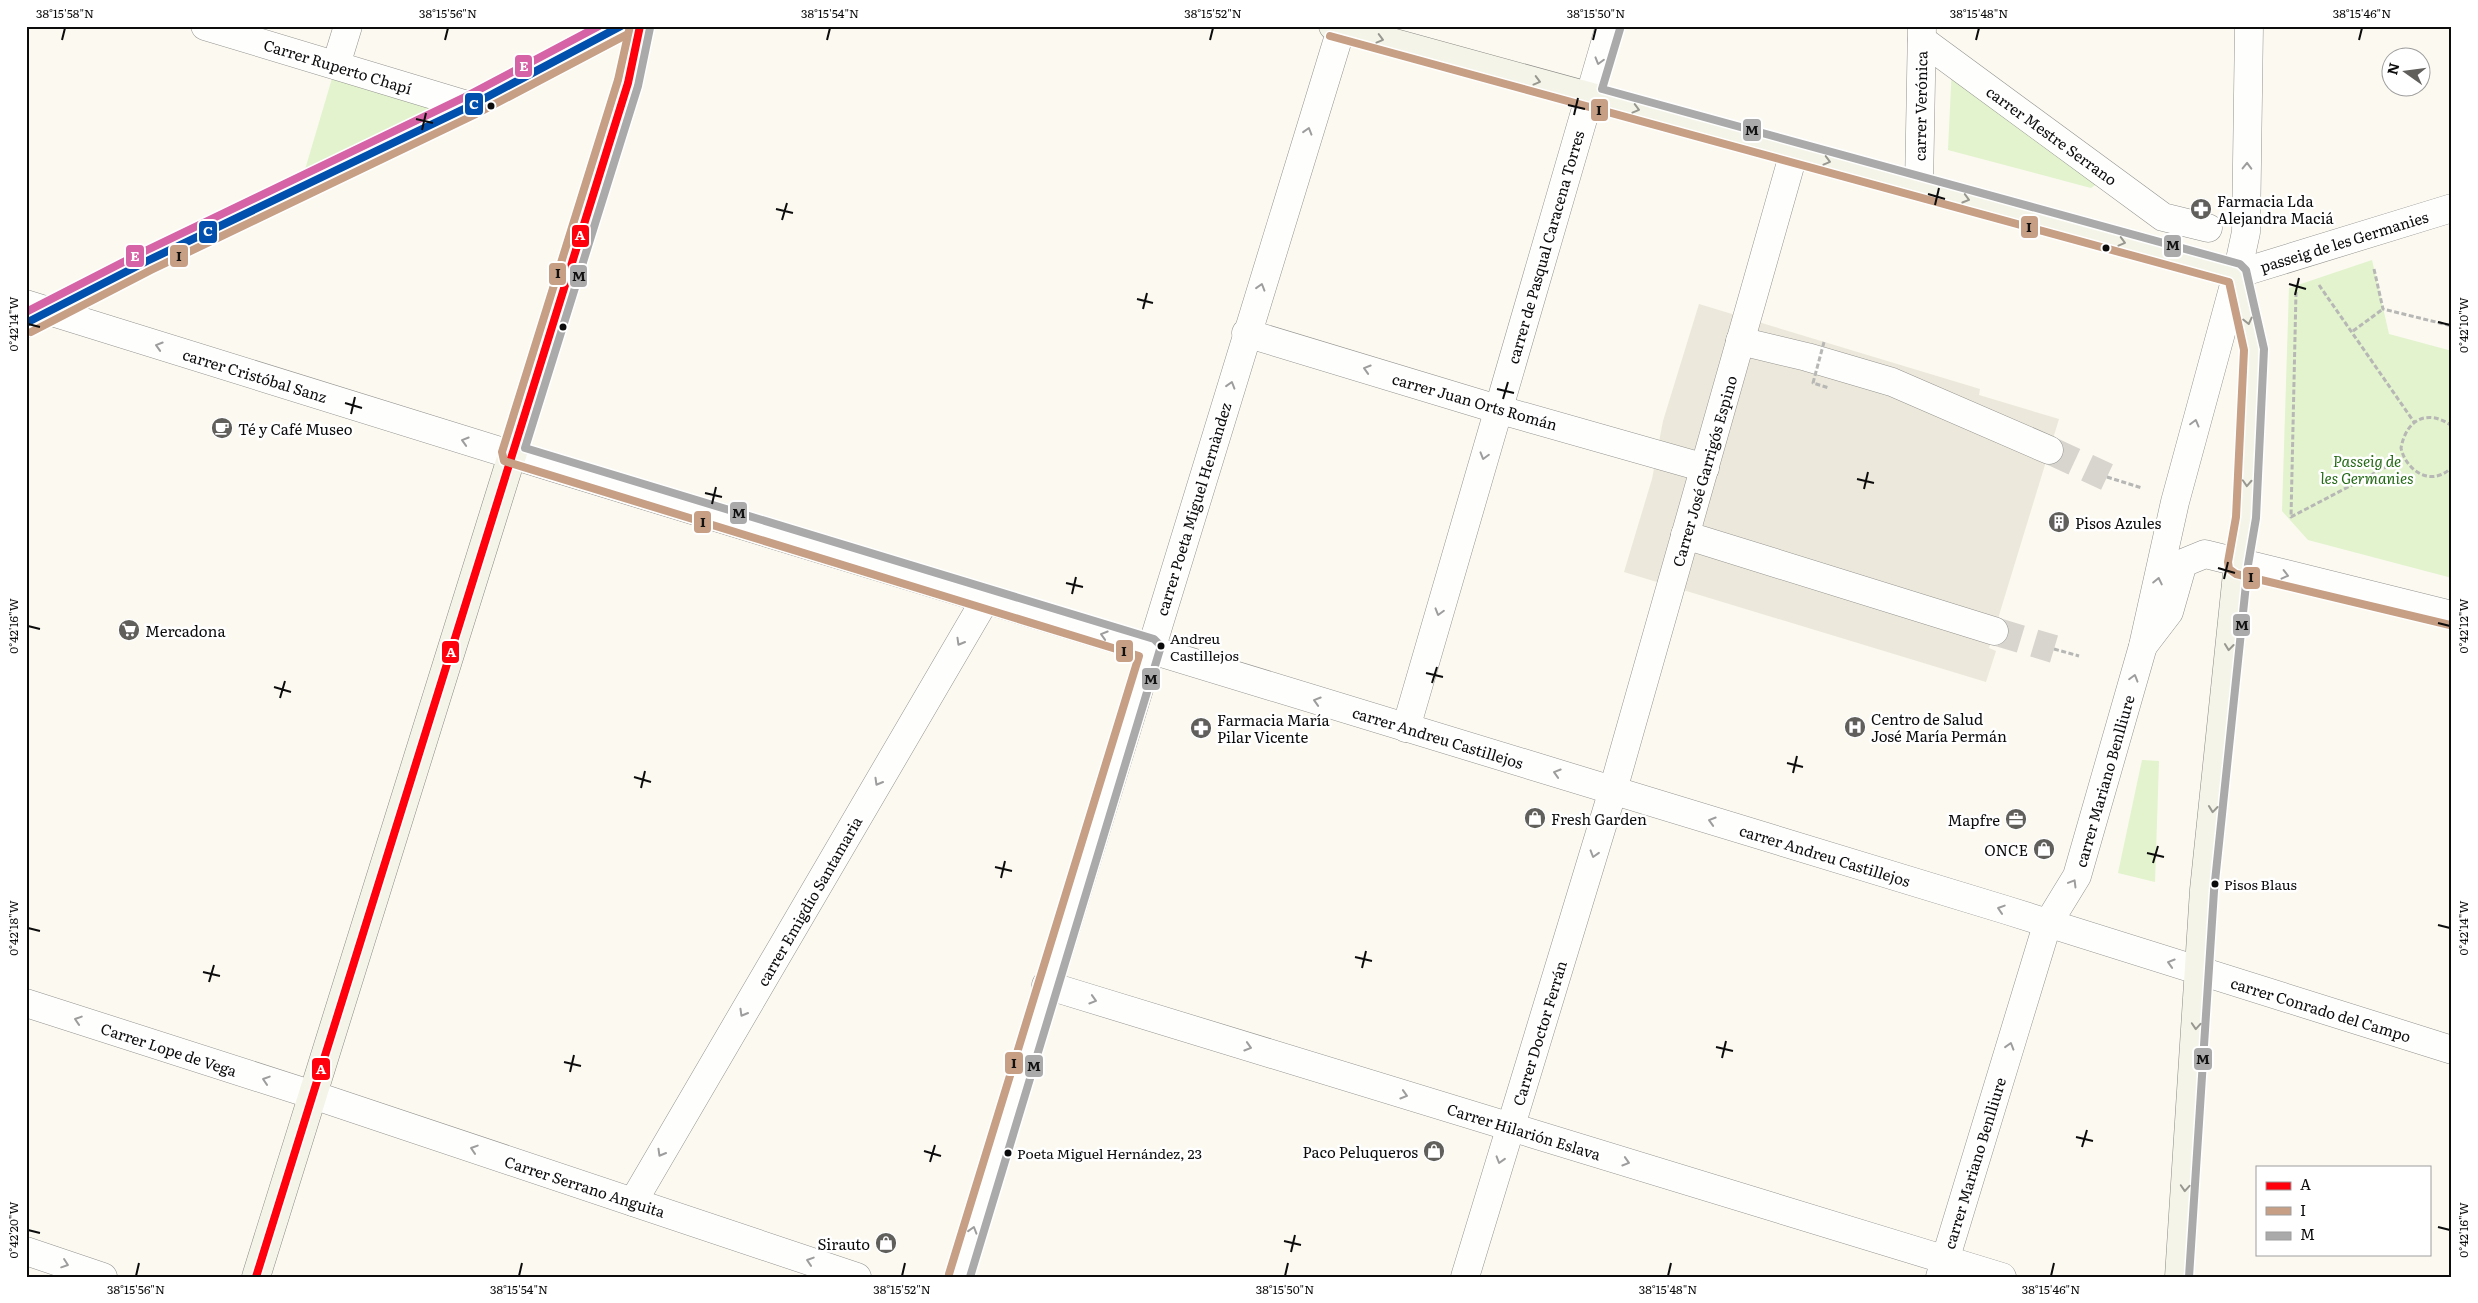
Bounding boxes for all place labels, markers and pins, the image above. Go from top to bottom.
unlabelled marker [486,101,496,111]
place label: Farmacia Lda Alejandra Maciá [2217,189,2334,229]
pharmacy icon: Farmacia Lda Alejandra Maciá [2189,197,2213,221]
unlabelled marker [2101,243,2111,253]
unlabelled marker [558,322,568,332]
cafe icon: Té y Café Museo [210,416,234,440]
place label: Té y Café Museo [238,417,353,440]
building icon: Pisos Azules [2047,510,2071,534]
place label: Pisos Azules [2075,511,2161,534]
supermarket icon: Mercadona [117,618,141,642]
place label: Mercadona [145,619,226,642]
place label: Andreu Castillejos [1170,628,1239,665]
marker: Andreu Castillejos [1156,641,1166,651]
place label: Centro de Salud José María Permán [1871,707,2007,747]
place label: Farmacia María Pilar Vicente [1217,708,1331,748]
hospital icon: Centro de Salud José María Permán [1843,715,1867,739]
pharmacy icon: Farmacia María Pilar Vicente [1189,716,1213,740]
shop icon: Fresh Garden [1523,806,1547,830]
place label: Fresh Garden [1551,807,1647,830]
office icon: Mapfre [2004,807,2028,831]
place label: Mapfre [1948,808,2000,831]
shop icon: ONCE [2032,837,2056,861]
place label: ONCE [1984,838,2028,861]
place label: Pisos Blaus [2224,874,2297,894]
marker: Pisos Blaus [2210,879,2220,889]
shop icon: Paco Peluqueros [1422,1139,1446,1163]
place label: Paco Peluqueros [1303,1140,1418,1163]
place label: Poeta Miguel Hernández, 23 [1017,1143,1202,1163]
marker: Poeta Miguel Hernández, 23 [1003,1148,1013,1158]
shop icon: Sirauto [874,1231,898,1255]
place label: Sirauto [817,1232,870,1255]

